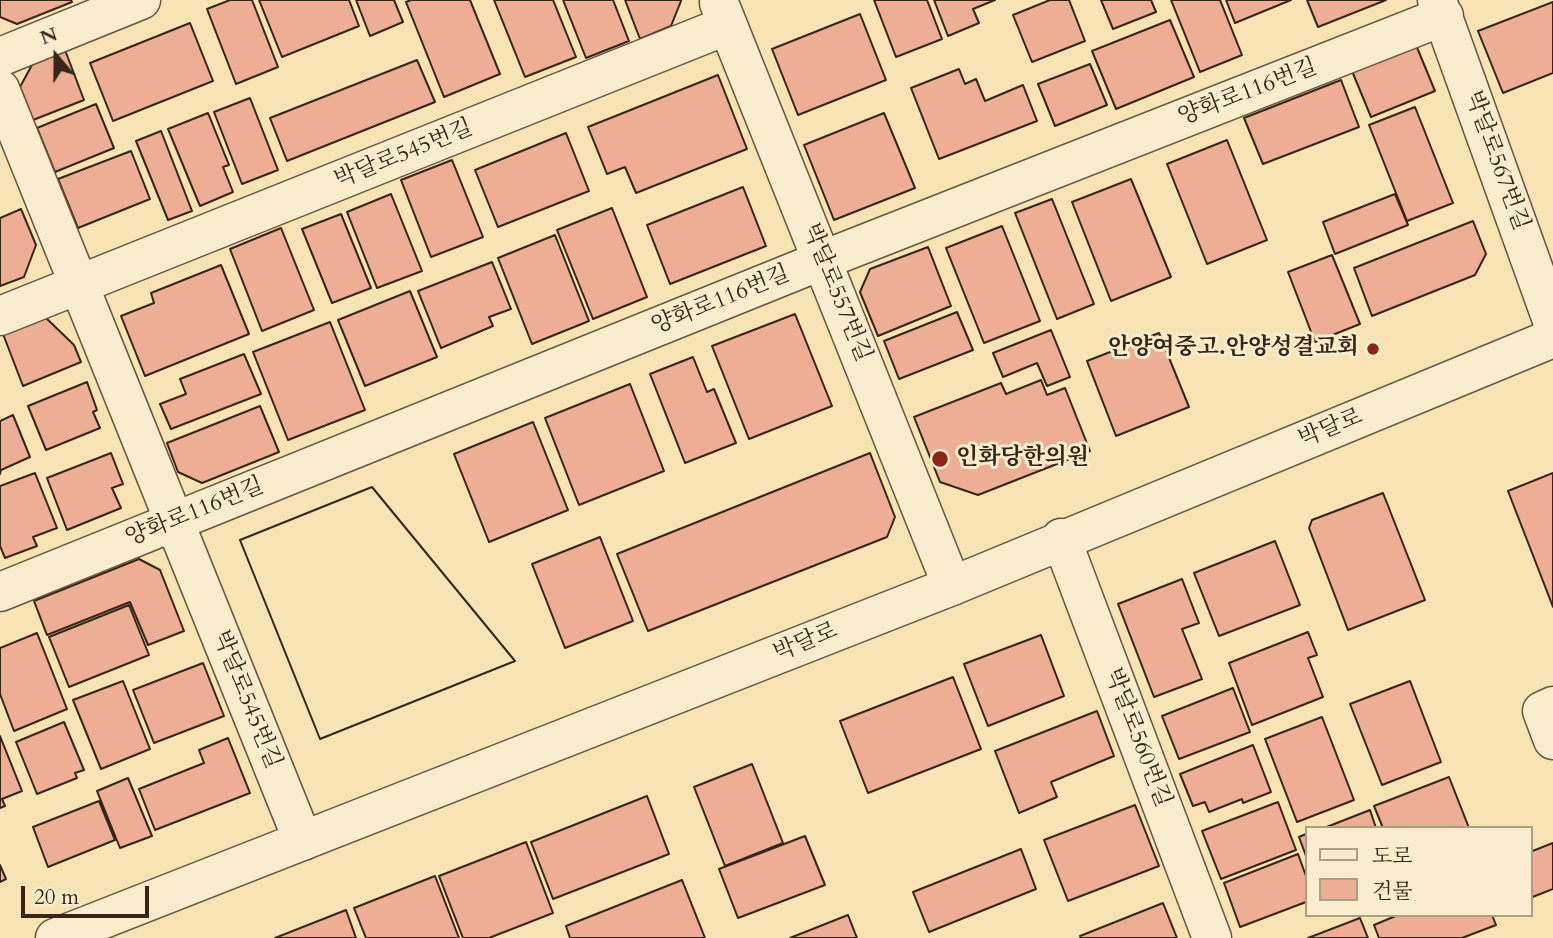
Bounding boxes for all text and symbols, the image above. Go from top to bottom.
north arrow [21,21,91,91]
text: N [37,21,61,51]
street label: 양화로116번길 [1175,54,1321,132]
street label: 박달로567번길 [1458,87,1534,235]
street label: 박달로545번길 [331,115,477,195]
street label: 박달로557번길 [796,220,876,366]
street label: 양화로116번길 [648,261,794,341]
place label: 안양여중고.안양성결교회 [1108,335,1359,363]
marker: 안양여중고.안양성결교회 [1365,341,1381,357]
street label: 박달로 [1295,404,1367,454]
place label: 인화당한의원 [956,445,1089,473]
marker: 인화당한의원 [930,449,950,469]
street label: 양화로116번길 [122,473,268,553]
street label: 박달로 [770,618,842,668]
street label: 박달로545번길 [206,627,286,773]
street label: 박달로560번길 [1098,665,1176,811]
legend [1304,826,1532,917]
text: 도로 [1372,842,1413,871]
scale bar [24,872,152,916]
text: 건물 [1372,877,1413,906]
text: 20 m [34,883,79,912]

